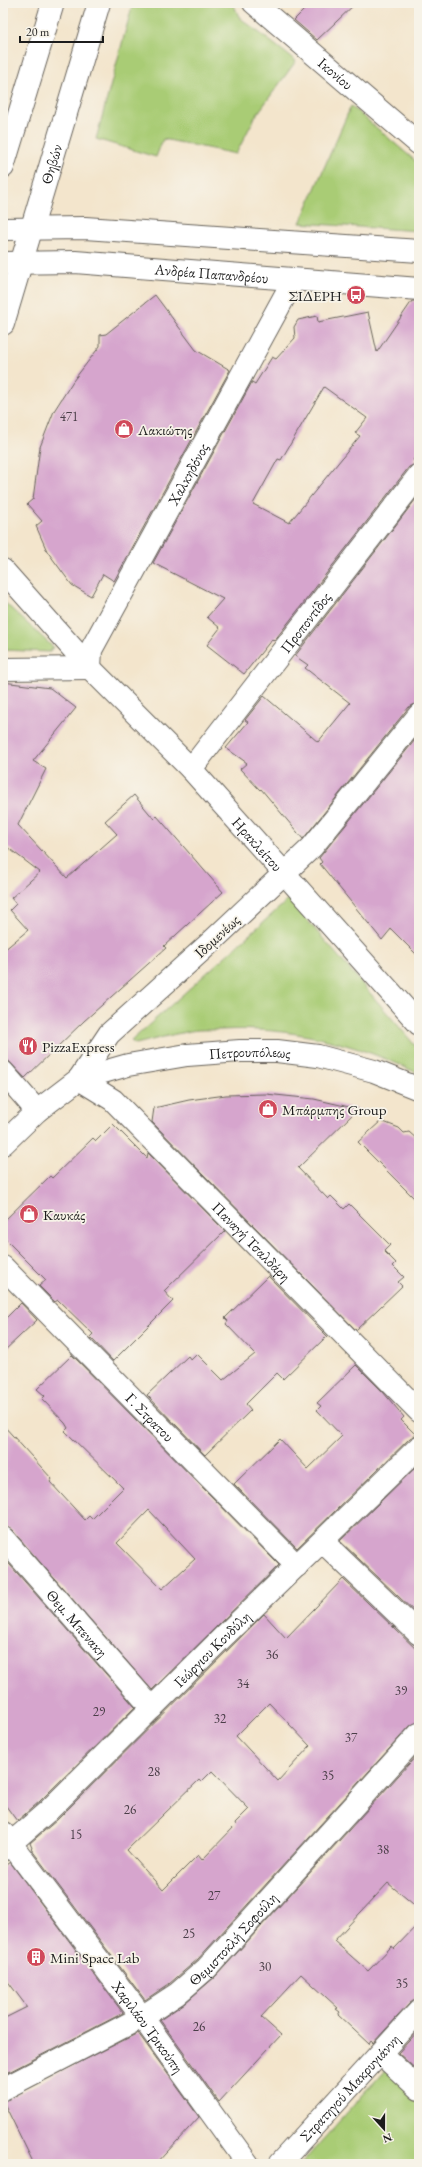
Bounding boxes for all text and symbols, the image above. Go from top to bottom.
scale bar [20,18,103,44]
text: 20 m [26,24,50,40]
street label: Ικονίου [315,53,358,93]
street label: Θηβών [36,142,66,186]
street label: Ανδρέα Παπανδρέου [153,259,269,287]
bus stop icon: ΣΙΔΕΡΗ [345,284,367,306]
place label: ΣΙΔΕΡΗ [289,286,342,305]
house number: 471 [60,408,78,425]
shop icon: Λακιώτης [113,418,135,440]
place label: Λακιώτης [137,420,192,439]
street label: Χαλκηδόνος [162,439,212,509]
street label: Προποντίδος [275,588,335,656]
street label: Ηρακλείτου [228,812,287,875]
street label: Ιδομενέως [190,910,244,962]
restaurant icon: PizzaExpress [17,1035,39,1057]
place label: PizzaExpress [42,1037,115,1056]
street label: Πετρουπόλεως [208,1042,292,1063]
shop icon: Μπάρμπης Group [257,1098,279,1120]
place label: Μπάρμπης Group [282,1100,387,1119]
street label: Παναγή Τσαλδάρη [208,1197,295,1285]
shop icon: Καυκάς [18,1203,40,1225]
place label: Καυκάς [43,1205,85,1224]
street label: Γ. Στρατου [122,1388,178,1445]
street label: Θεμ. Μπενακη [43,1585,112,1661]
street label: Γεώργιου Κονδύλη [169,1606,254,1691]
house number: 36 [266,1646,278,1663]
house number: 34 [237,1675,250,1692]
house number: 39 [395,1682,408,1699]
house number: 29 [93,1703,106,1720]
house number: 32 [214,1710,227,1727]
house number: 37 [345,1729,358,1746]
house number: 28 [148,1763,160,1780]
house number: 35 [322,1767,334,1784]
house number: 26 [124,1801,136,1818]
house number: 15 [70,1826,82,1843]
house number: 38 [377,1841,389,1858]
house number: 27 [208,1887,221,1904]
street label: Θεμιστοκλή Σοφούλη [184,1888,281,1989]
house number: 25 [183,1925,195,1942]
building icon: Mini Space Lab [25,1946,47,1968]
place label: Mini Space Lab [50,1948,140,1967]
house number: 30 [259,1958,271,1975]
house number: 35 [396,1975,408,1992]
street label: Χαριλάου Τρικούπη [108,1976,188,2076]
house number: 26 [193,2018,205,2035]
street label: Στρατηγού Μακρυγιάννη [295,2029,403,2145]
north arrow [364,2109,404,2149]
text: N [381,2130,394,2147]

